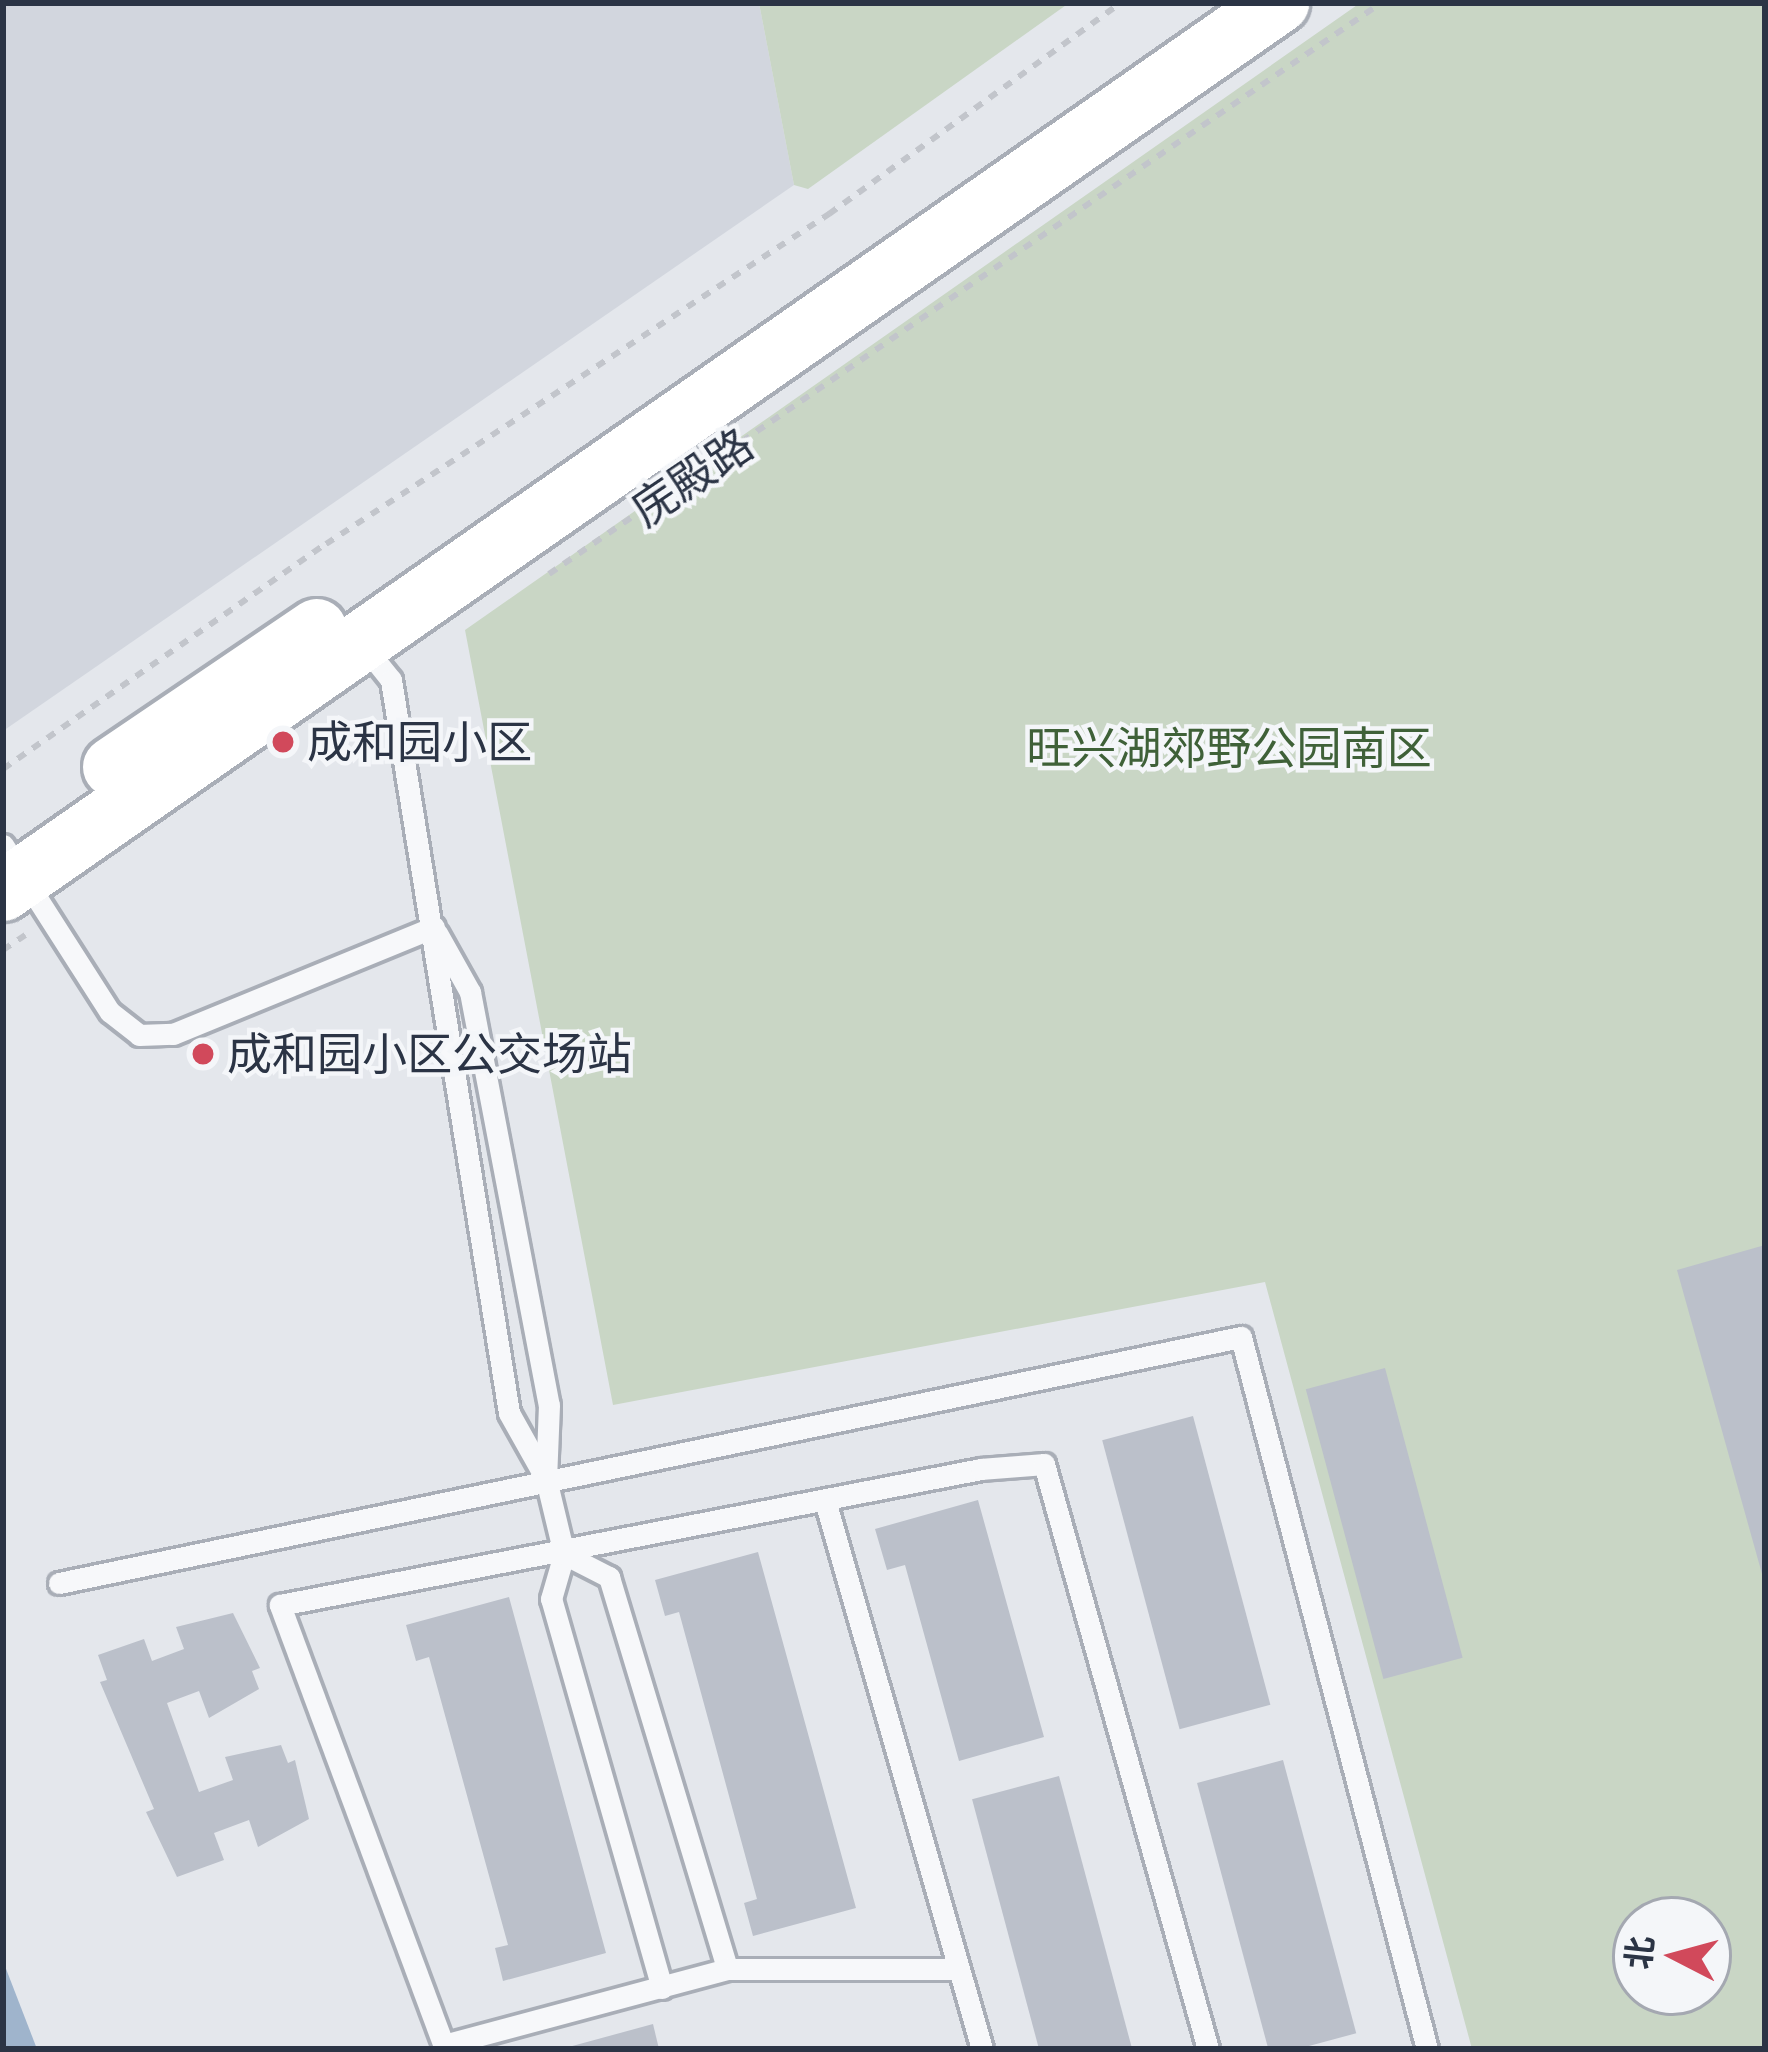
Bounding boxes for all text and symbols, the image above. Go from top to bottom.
street label: 庑殿路 [621,417,763,537]
place label: 成和园小区 [307,715,532,769]
park label: 旺兴湖郊野公园南区 [1027,721,1431,775]
marker: 成和园小区 [270,729,296,755]
place label: 成和园小区公交场站 [227,1027,632,1081]
marker: 成和园小区公交场站 [190,1041,216,1067]
north arrow [1612,1896,1732,2016]
text: 北 [1613,1934,1666,1972]

